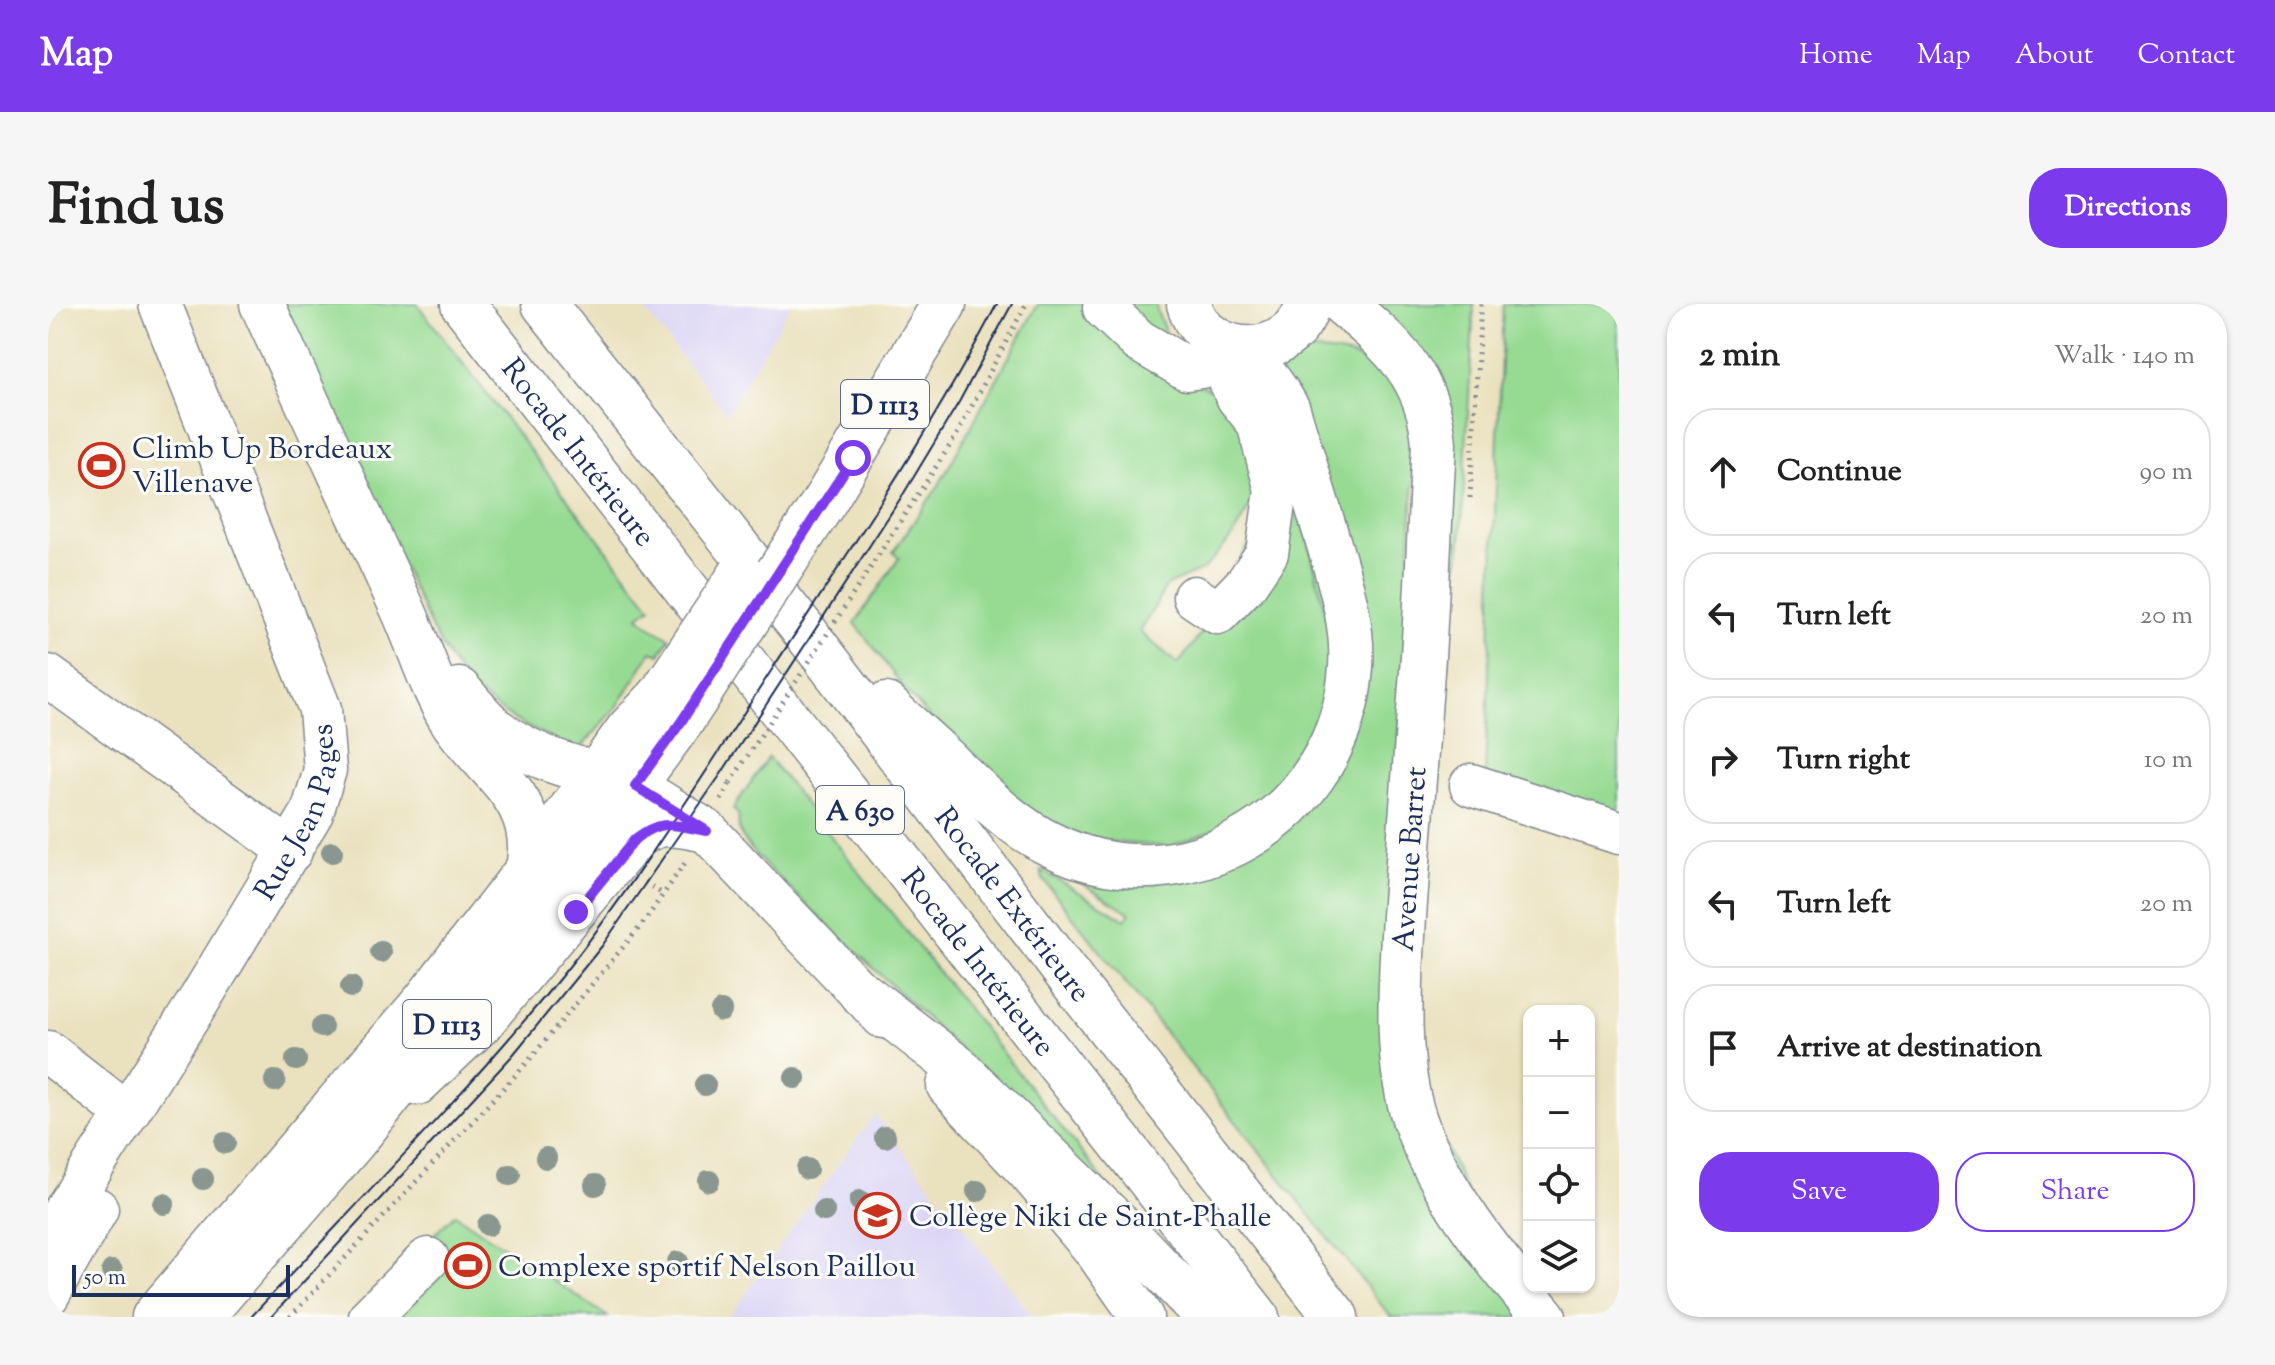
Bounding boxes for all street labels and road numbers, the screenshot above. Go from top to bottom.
street label: Rocade Intérieure [490,350,664,557]
road number: D 1113 [841,380,929,428]
street label: Rue Jean Pages [245,722,350,909]
street label: Avenue Barret [1384,765,1439,953]
road number: A 630 [816,786,904,834]
street label: Rocade Extérieure [923,799,1100,1012]
street label: Rocade Intérieure [889,860,1064,1067]
road number: D 1113 [403,1000,491,1048]

